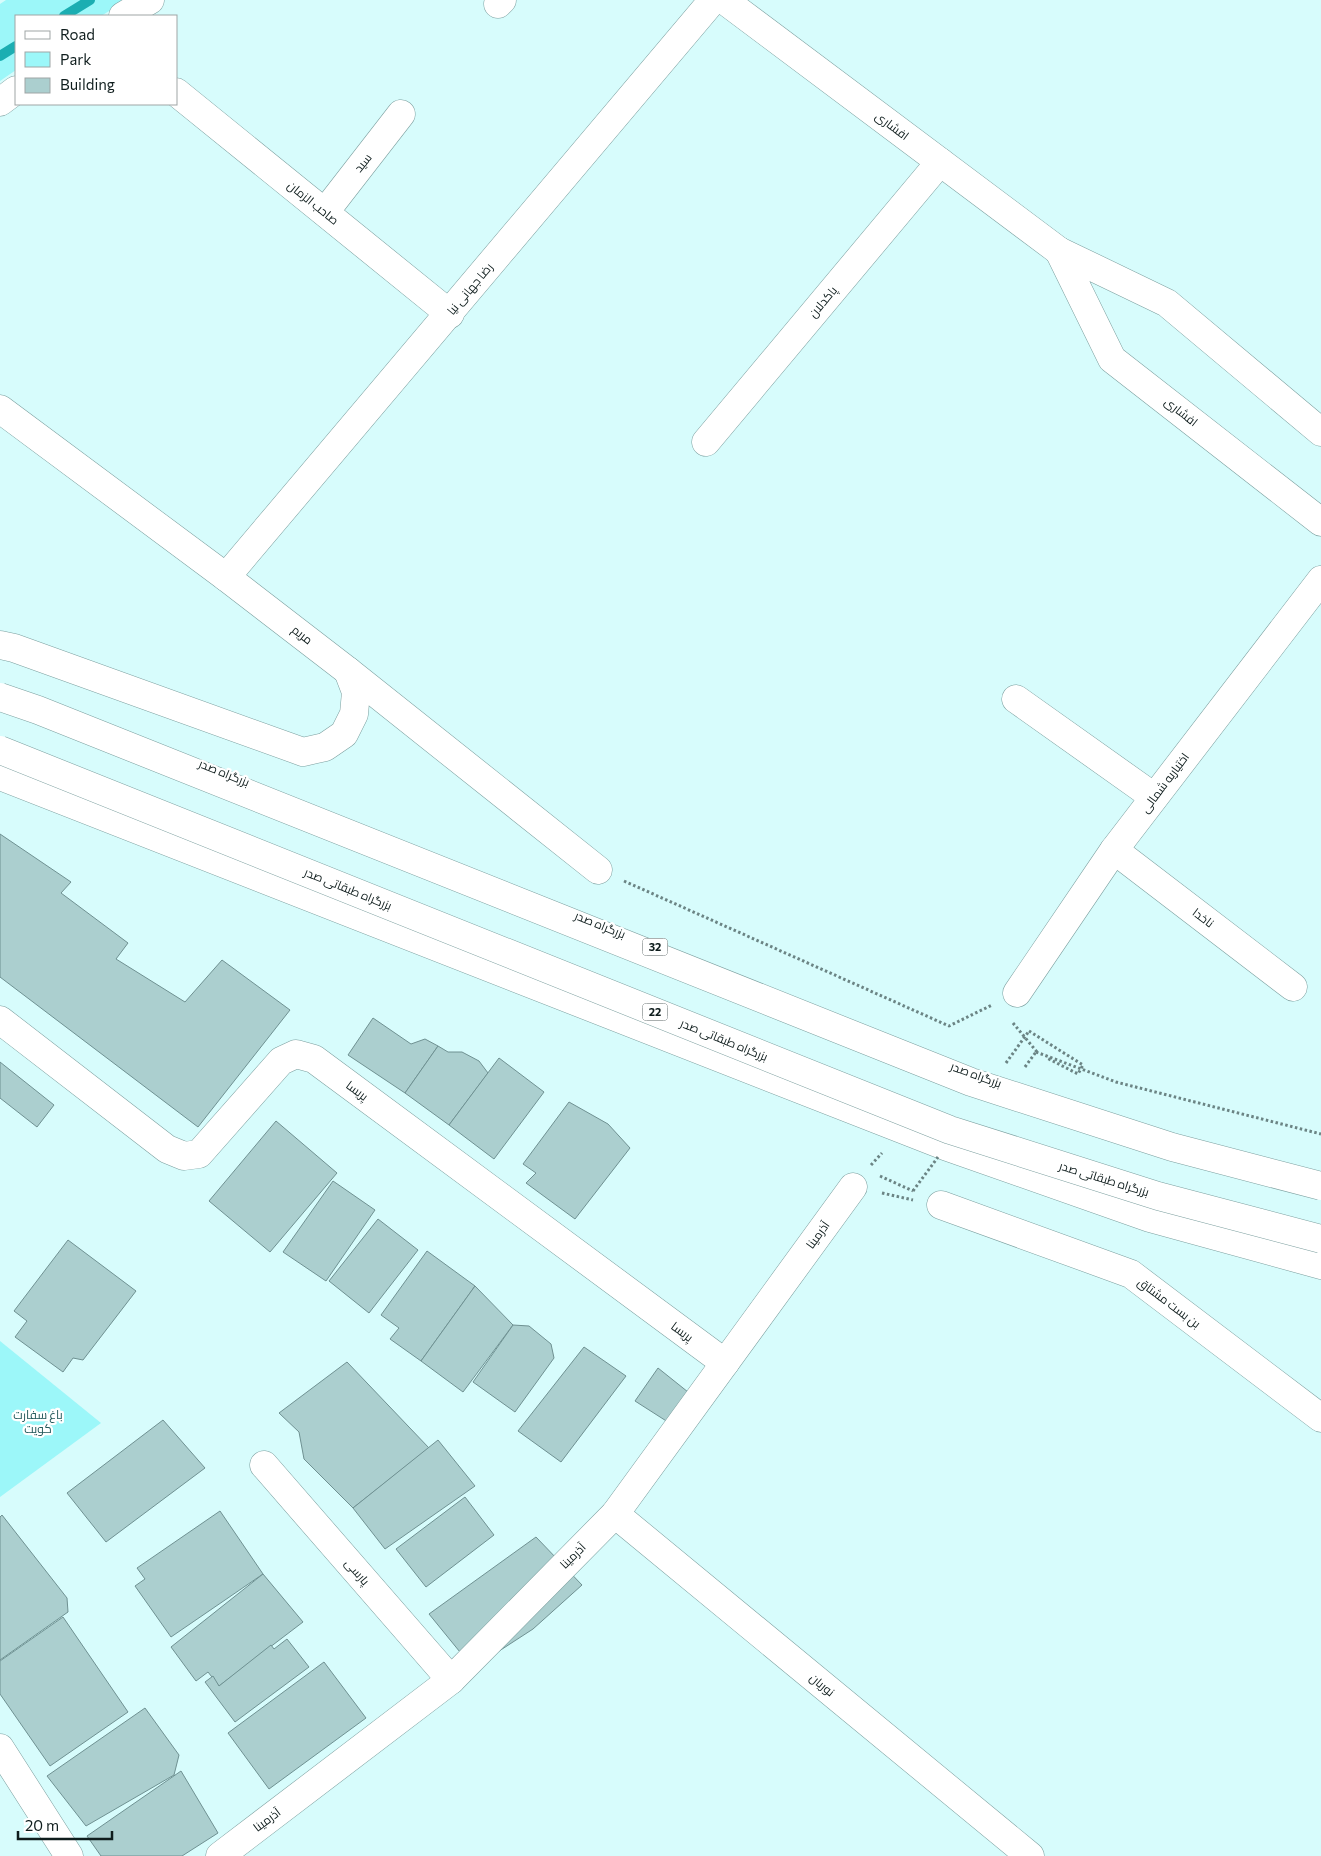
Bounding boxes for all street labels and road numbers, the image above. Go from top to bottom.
street label: افشاری [873,108,912,143]
street label: سید [351,150,375,175]
street label: صاحب الزمان [285,177,342,228]
street label: رضا جهانی نیا [444,260,496,318]
street label: پاکدلان [805,282,842,322]
street label: افشاری [1162,394,1201,429]
street label: مریم [288,622,316,648]
street label: اختیاریه شمالی [1137,750,1192,816]
street label: بزرگراه صدر [196,755,252,790]
street label: بزرگراه طبقاتی صدر [301,864,394,913]
street label: ناخدا [1190,905,1217,930]
street label: بزرگراه صدر [572,907,628,942]
road number: 32 [642,939,668,956]
road number: 22 [642,1004,668,1020]
street label: بزرگراه طبقاتی صدر [677,1015,770,1064]
street label: بزرگراه صدر [947,1058,1004,1091]
street label: پریسا [342,1077,372,1106]
street label: بزرگراه طبقاتی صدر [1056,1157,1151,1199]
street label: آذرمینا [803,1217,833,1251]
street label: بن بست مشتاق [1135,1274,1204,1331]
street label: پریسا [667,1318,697,1347]
street label: آذرمینا [557,1539,589,1572]
street label: پارسی [340,1555,374,1590]
street label: نوریان [807,1670,838,1699]
street label: آذرمینا [250,1804,284,1835]

